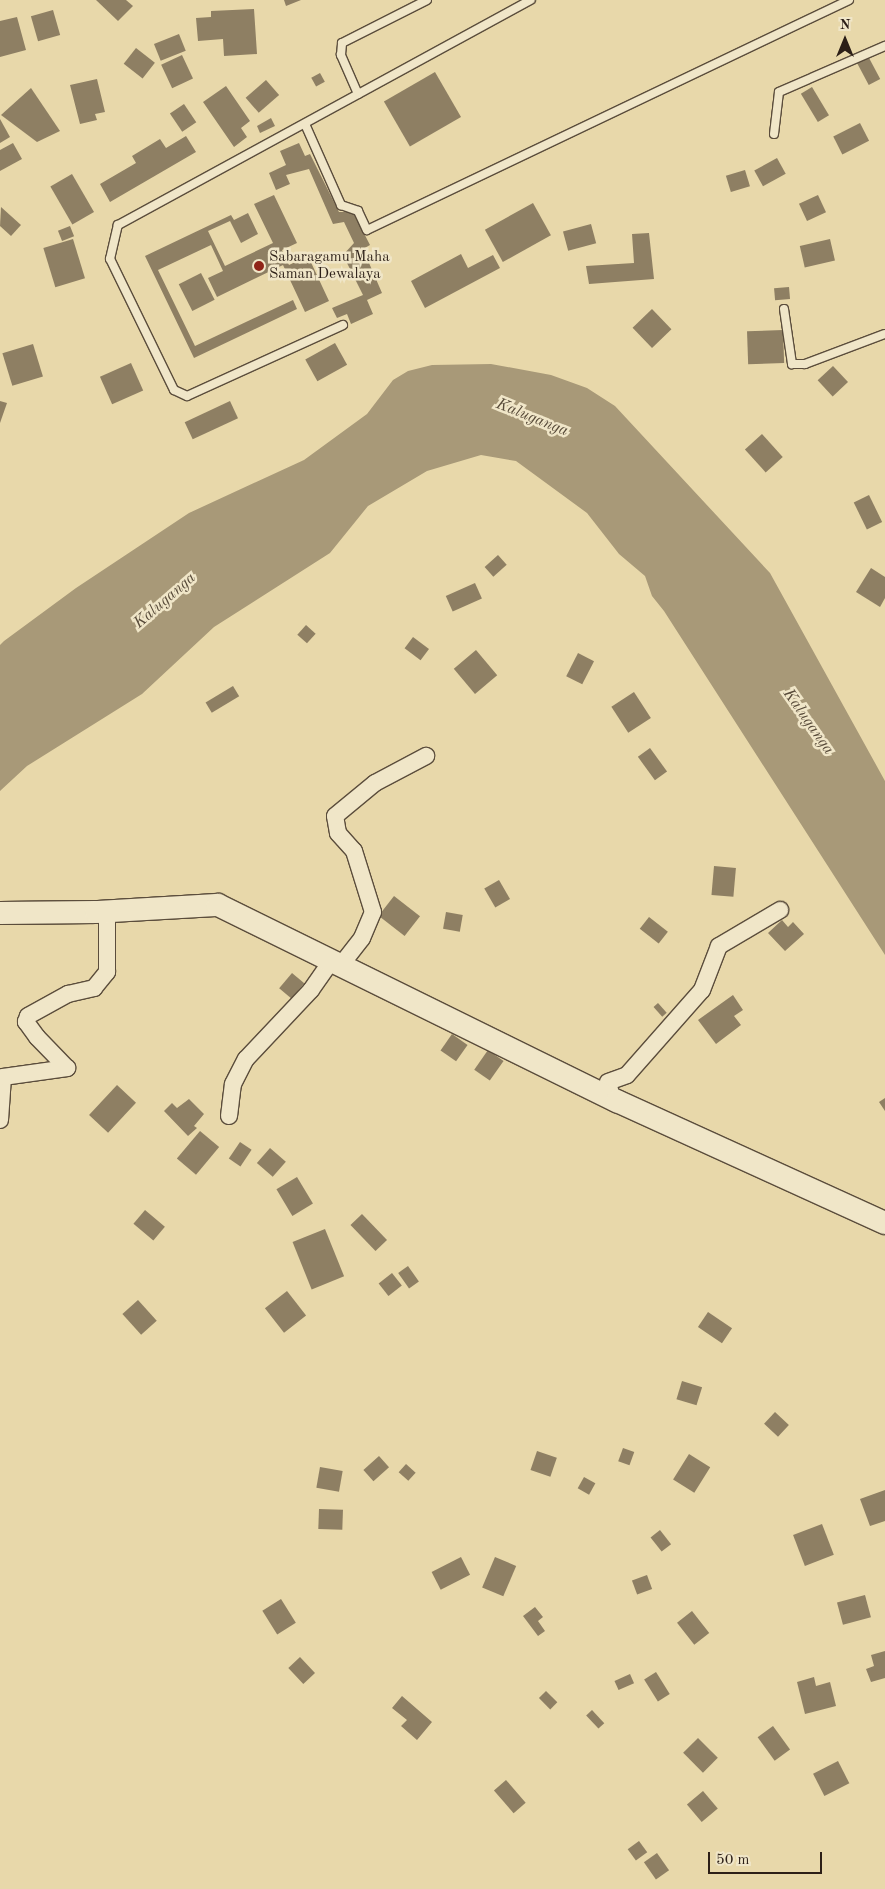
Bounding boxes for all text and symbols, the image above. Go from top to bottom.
north arrow [820,15,870,65]
text: N [840,18,850,32]
place label: Sabaragamu Maha Saman Dewalaya [269,248,390,283]
marker: Sabaragamu Maha Saman Dewalaya [253,260,265,272]
water label: Kaluganga [493,395,571,441]
water label: Kaluganga [130,569,200,633]
water label: Kaluganga [778,685,838,759]
scale bar [710,1842,824,1874]
text: 50 m [716,1853,750,1868]

